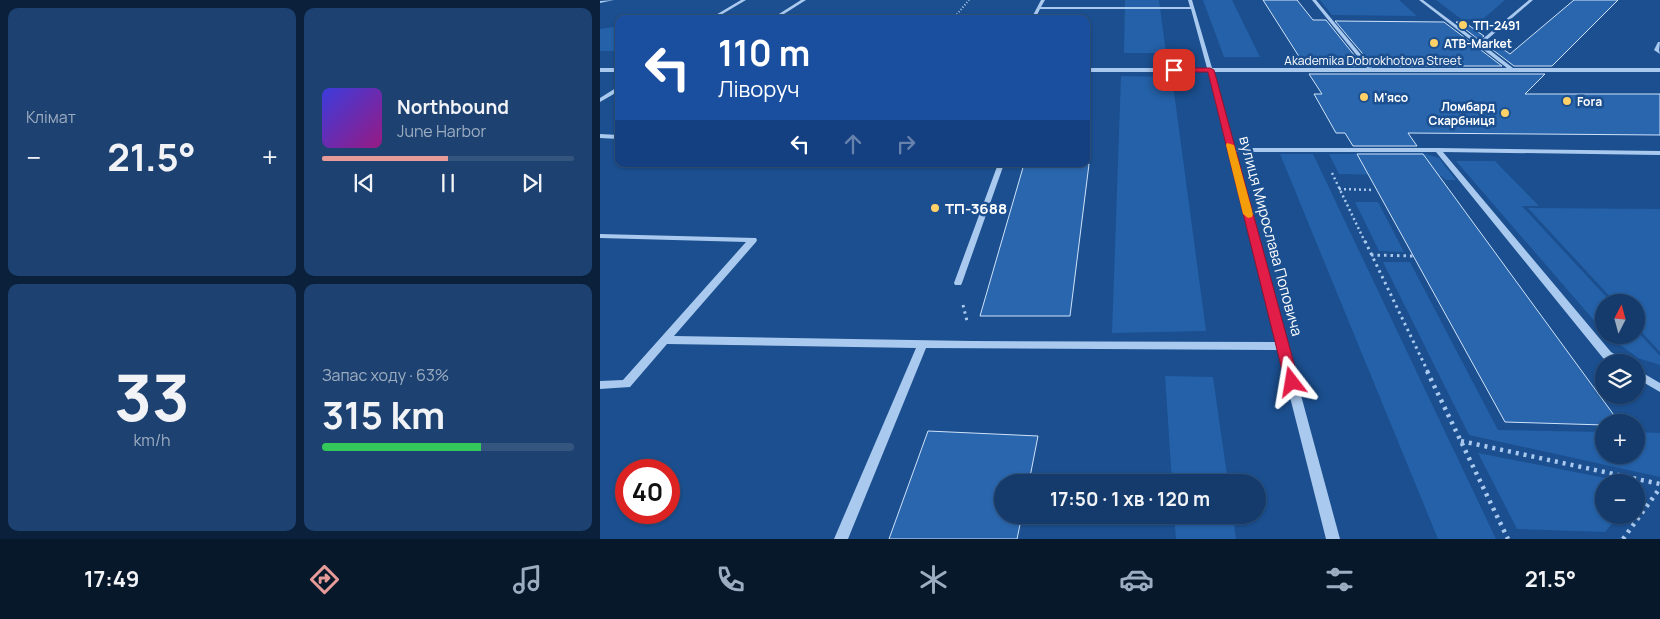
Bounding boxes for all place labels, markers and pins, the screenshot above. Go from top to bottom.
place label: ТП-2491 [1473,17,1521,34]
marker: ТП-2491 [1457,19,1469,31]
place label: ATB-Market [1444,35,1512,52]
marker: ATB-Market [1428,37,1440,49]
pin [1153,49,1195,91]
place label: М'ясо [1374,89,1408,106]
marker: М'ясо [1358,91,1370,103]
place label: Fora [1577,93,1602,110]
marker: Fora [1561,95,1573,107]
place label: Ломбард Скарбниця [1429,98,1495,129]
marker: Ломбард Скарбниця [1499,107,1511,119]
place label: ТП-3688 [945,198,1007,219]
marker: ТП-3688 [929,202,941,214]

